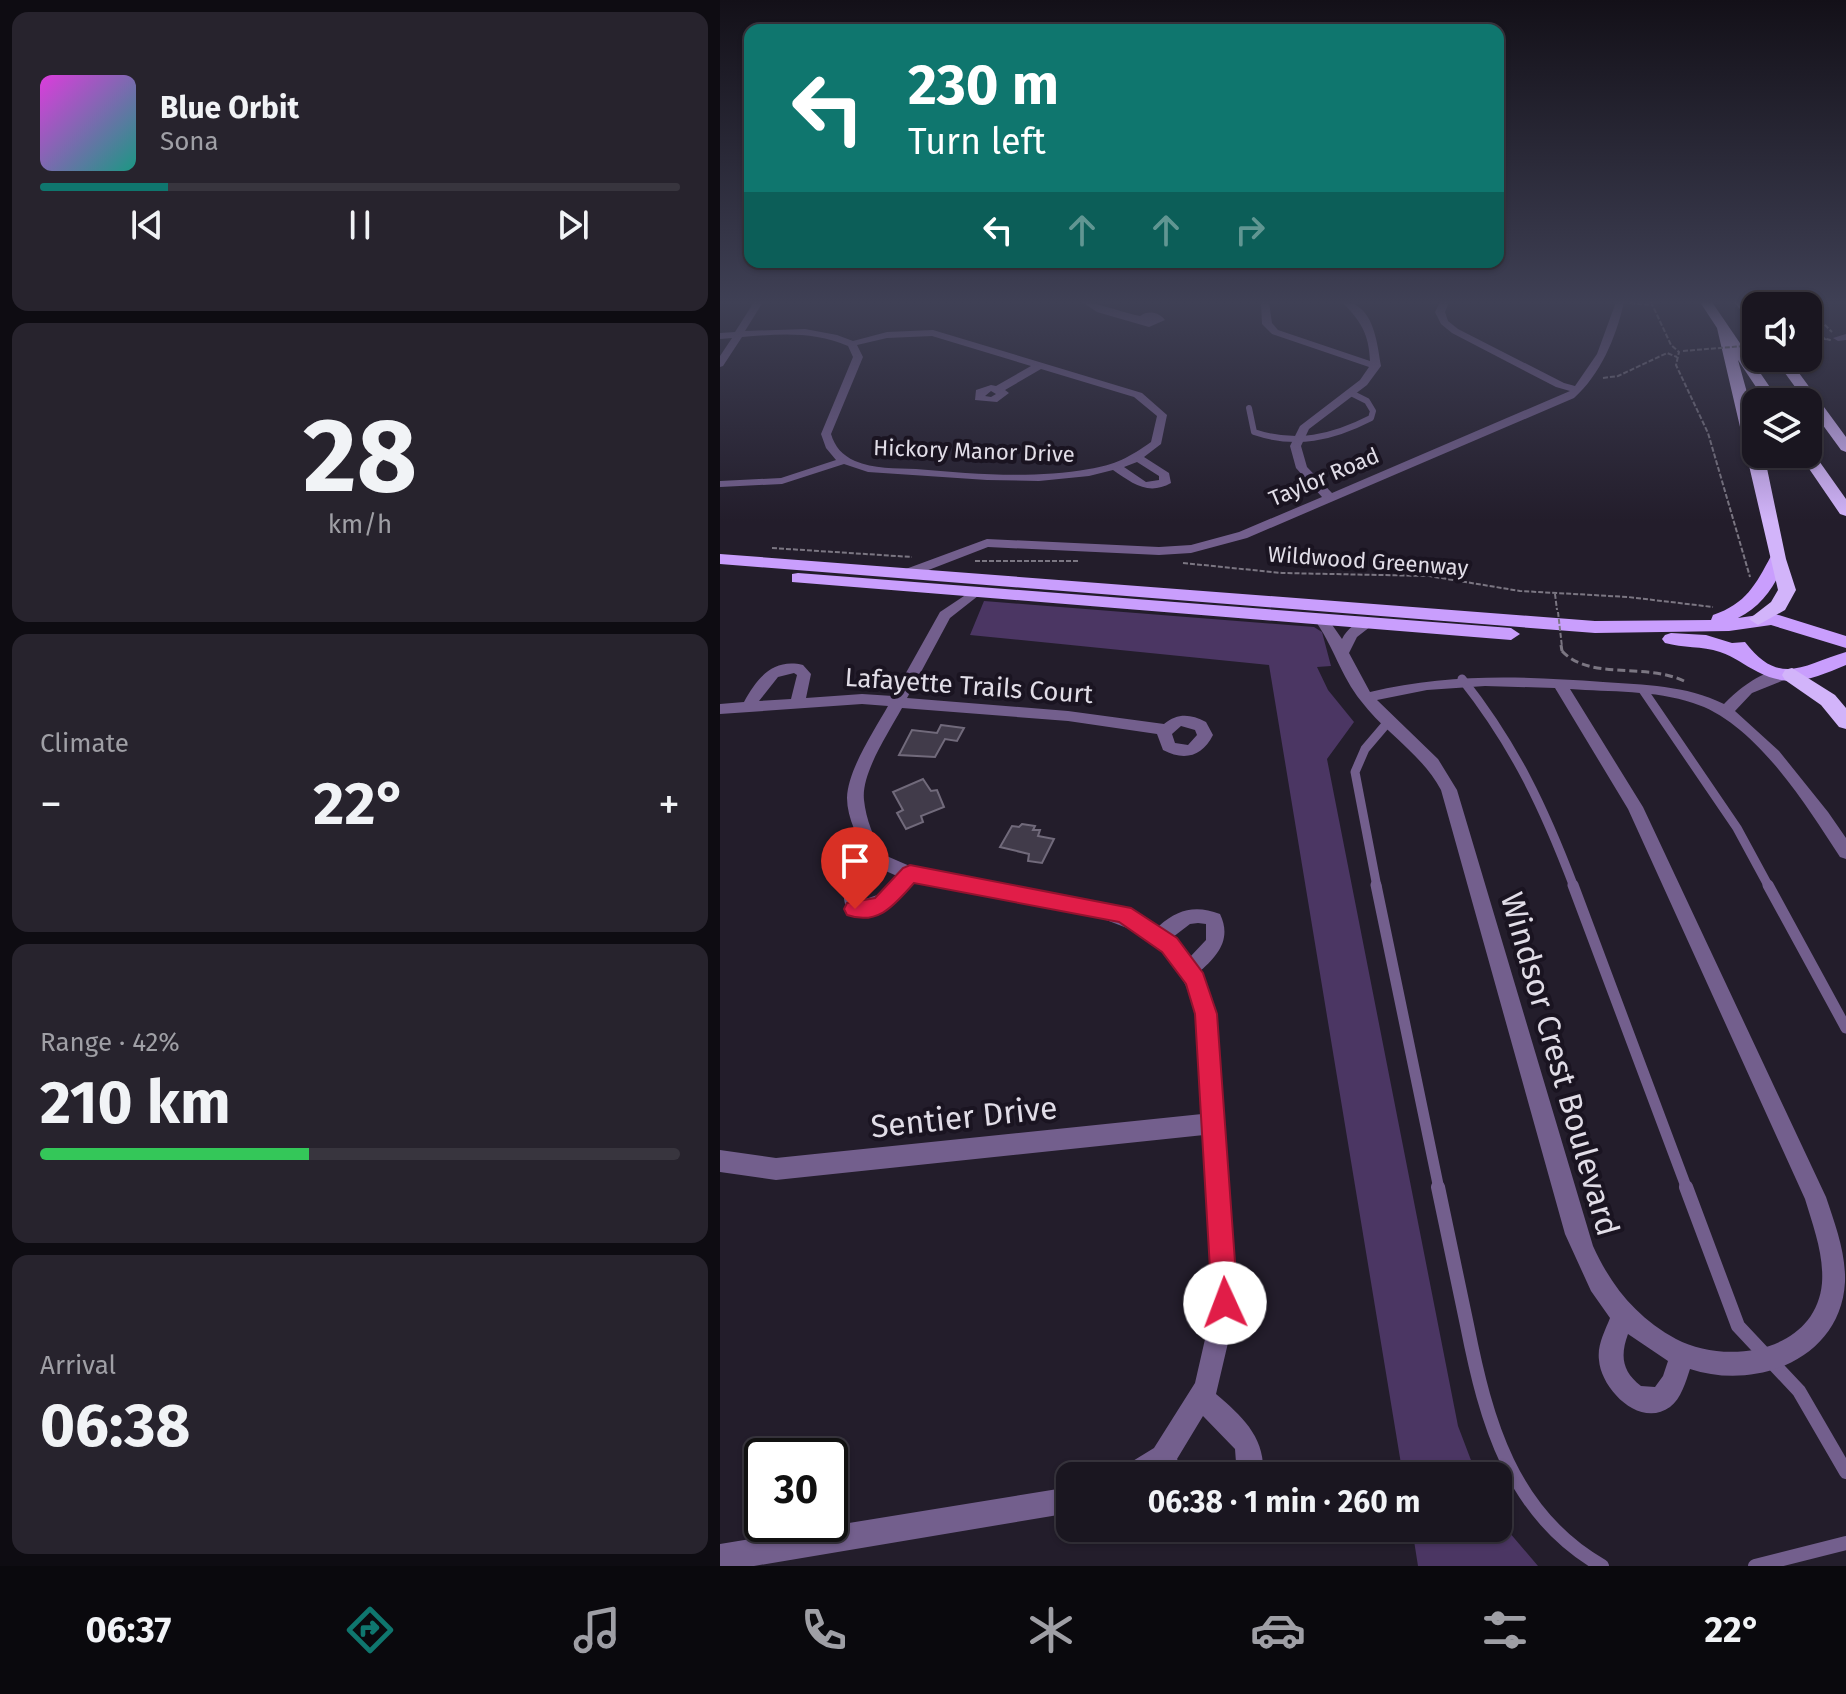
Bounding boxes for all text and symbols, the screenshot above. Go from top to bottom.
text: 230 m [908,52,1059,119]
icon: left [776,56,880,160]
text: Blue Orbit [160,90,299,126]
text: Turn left [908,120,1046,164]
text: Sona [160,126,219,157]
icon: previous [125,203,169,247]
icon: pause [338,203,382,247]
icon: next [551,203,595,247]
icon: left [976,208,1020,252]
icon: ahead [1060,208,1104,252]
icon: ahead [1144,208,1188,252]
icon: right [1228,208,1272,252]
map controls [1742,292,1822,468]
button: sound [1742,292,1822,372]
button: layers [1742,388,1822,468]
text: 28 [303,394,417,519]
street label: Hickory Manor Drive [873,434,1075,468]
street label: Taylor Road [1265,442,1383,512]
text: km/h [328,509,392,540]
street label: Wildwood Greenway [1267,541,1469,581]
street label: Lafayette Trails Court [844,662,1095,710]
text: Climate [40,728,129,759]
text: 22° [313,768,407,840]
text: − [40,778,62,831]
text: + [658,778,680,831]
pin [821,827,889,909]
icon: arrive [833,839,877,883]
street label: Windsor Crest Boulevard [1493,888,1627,1240]
text: Range · 42% [40,1027,180,1058]
text: 210 km [40,1067,231,1139]
street label: Sentier Drive [869,1088,1059,1146]
position arrow [1183,1261,1267,1345]
text: Arrival [40,1350,116,1381]
text: 06:38 [40,1390,190,1462]
speed limit sign: 30 [744,1438,848,1542]
text: 06:38 · 1 min · 260 m [1148,1484,1420,1520]
icon: directions [342,1602,398,1658]
icon: music [569,1602,625,1658]
icon: phone [796,1602,852,1658]
icon: climate [1023,1602,1079,1658]
icon: car [1250,1602,1306,1658]
icon: filters [1477,1602,1533,1658]
text: 06:37 [86,1608,171,1652]
text: 22° [1704,1608,1760,1652]

